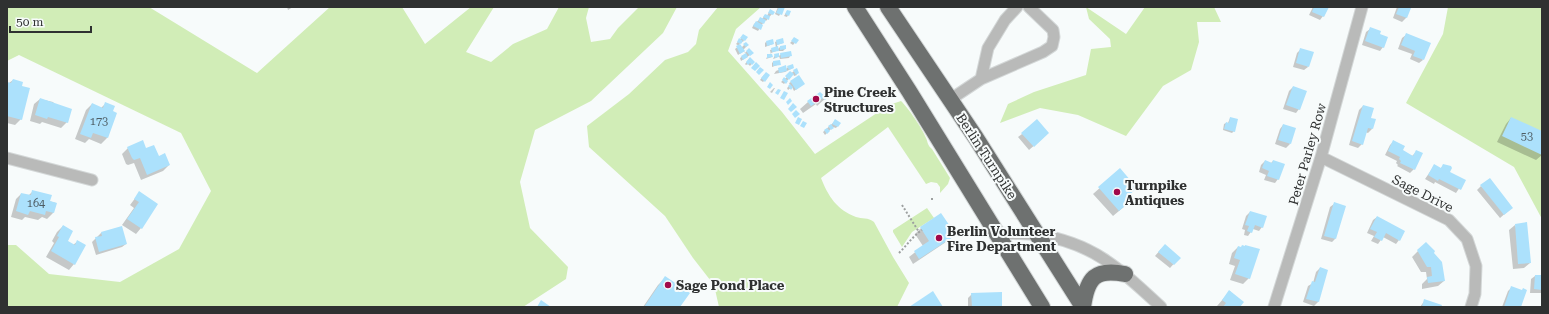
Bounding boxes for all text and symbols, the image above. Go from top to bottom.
scale bar [10,8,91,34]
text: 50 m [16,15,43,29]
place label: Pine Creek Structures [824,85,896,115]
marker: Pine Creek Structures [811,94,821,104]
street label: Peter Parley Row [1286,101,1329,207]
street label: Berlin Turnpike [953,111,1020,202]
house number: 173 [90,115,108,128]
house number: 53 [1521,130,1533,143]
street label: Sage Drive [1390,172,1456,215]
place label: Turnpike Antiques [1125,178,1187,208]
marker: Turnpike Antiques [1112,187,1122,197]
house number: 164 [27,197,46,210]
place label: Berlin Volunteer Fire Department [947,224,1057,254]
marker: Berlin Volunteer Fire Department [934,233,944,243]
place label: Sage Pond Place [676,278,785,293]
marker: Sage Pond Place [663,280,673,290]

